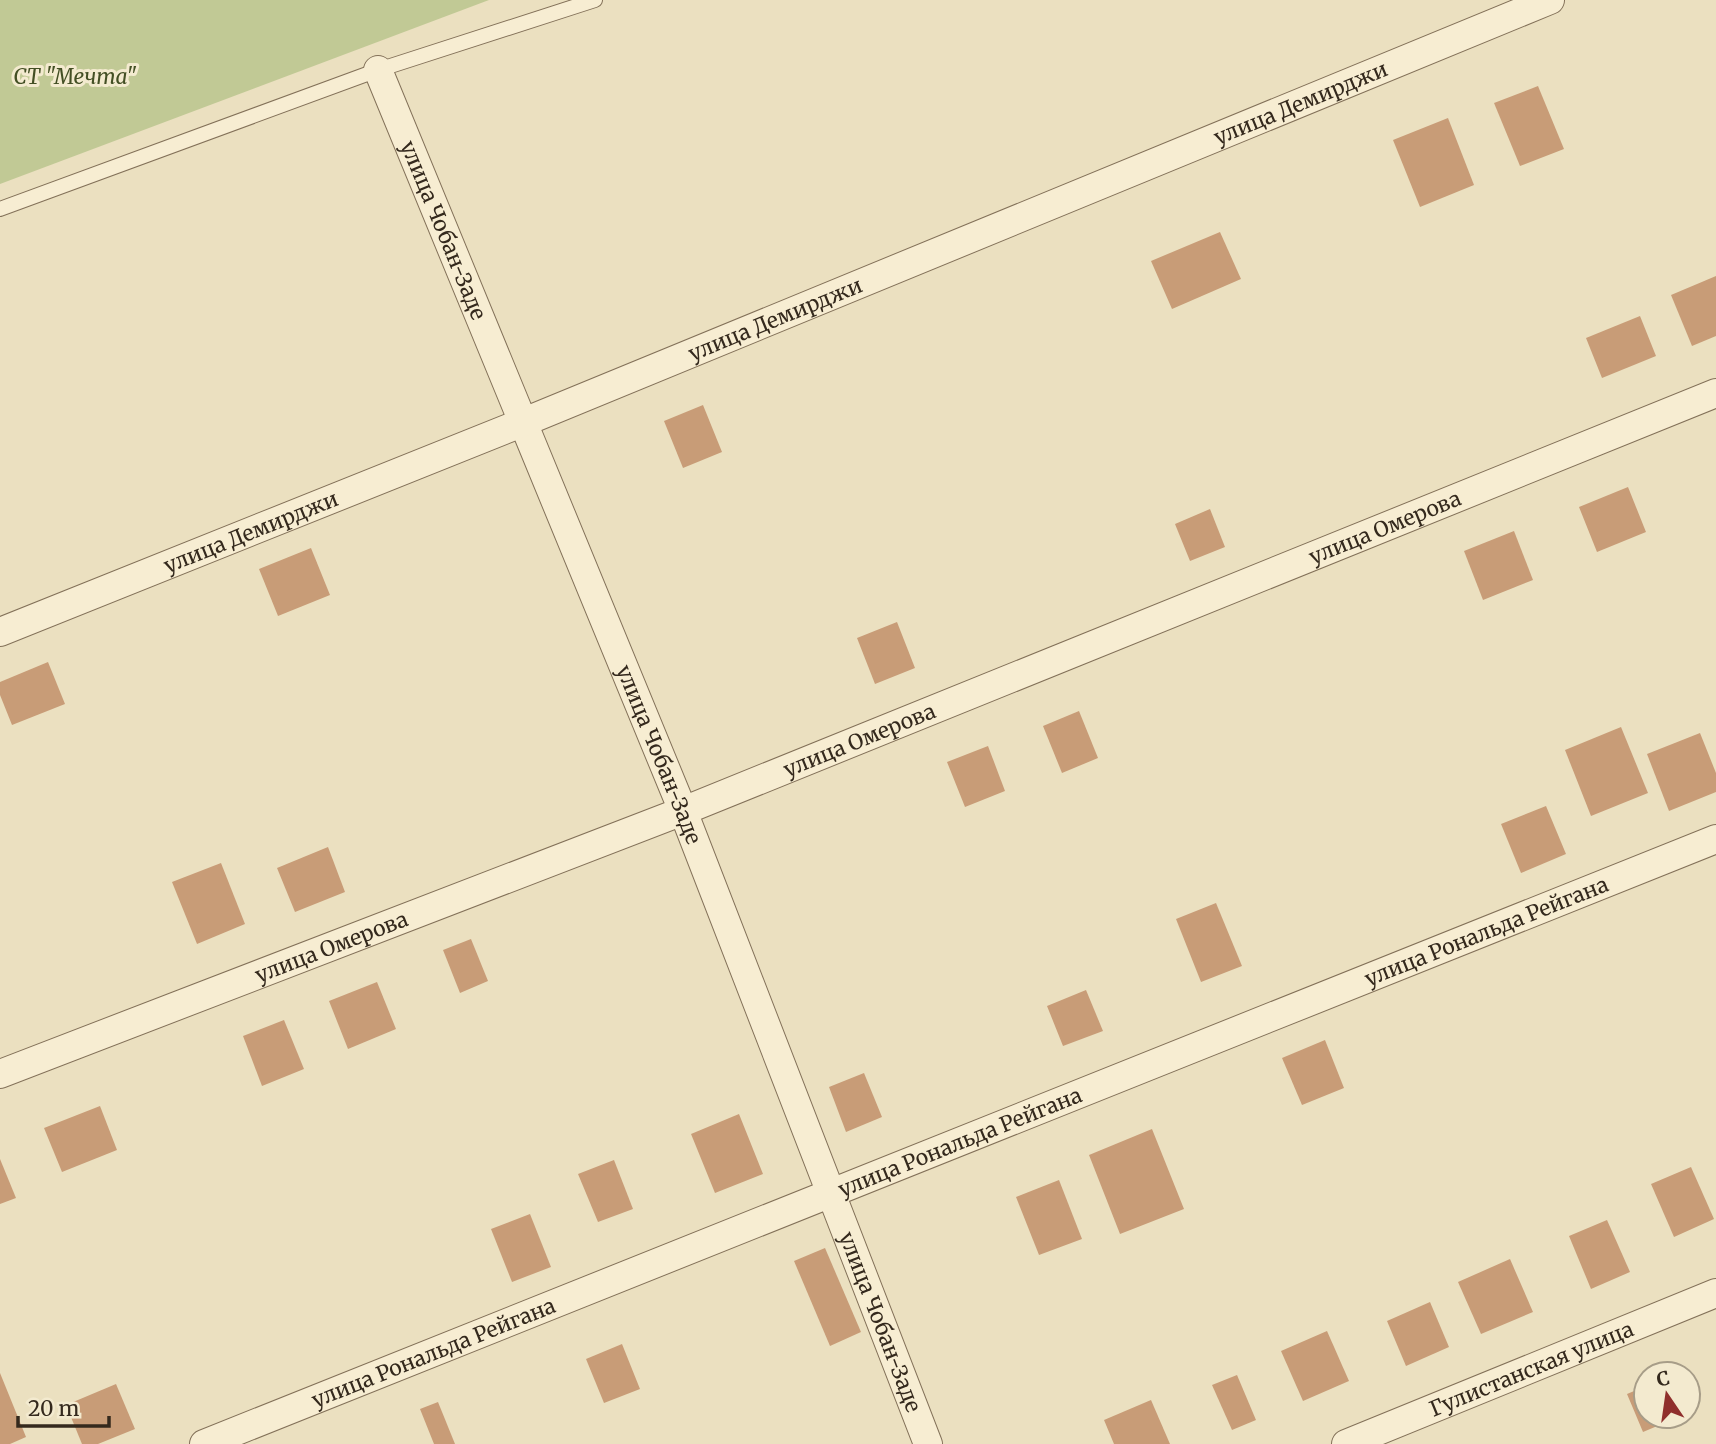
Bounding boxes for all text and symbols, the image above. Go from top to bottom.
street label: улица Демирджи [1210,55,1391,150]
park label: СТ "Мечта" [13,63,137,90]
street label: улица Чобан-Заде [395,136,493,324]
street label: улица Демирджи [684,271,866,366]
street label: улица Омерова [1305,484,1465,570]
street label: улица Демирджи [160,485,342,579]
street label: улица Чобан-Заде [611,661,708,848]
street label: улица Омерова [779,697,939,783]
street label: улица Рональда Рейгана [1360,870,1612,992]
street label: улица Омерова [251,905,412,988]
street label: улица Рональда Рейгана [834,1081,1085,1202]
street label: улица Чобан-Заде [834,1228,928,1416]
street label: улица Рональда Рейгана [308,1291,559,1413]
street label: Гулистанская улица [1425,1315,1637,1422]
north arrow [1632,1360,1702,1430]
text: С [1654,1365,1672,1392]
scale bar [18,1384,108,1428]
text: 20 m [28,1395,80,1422]

